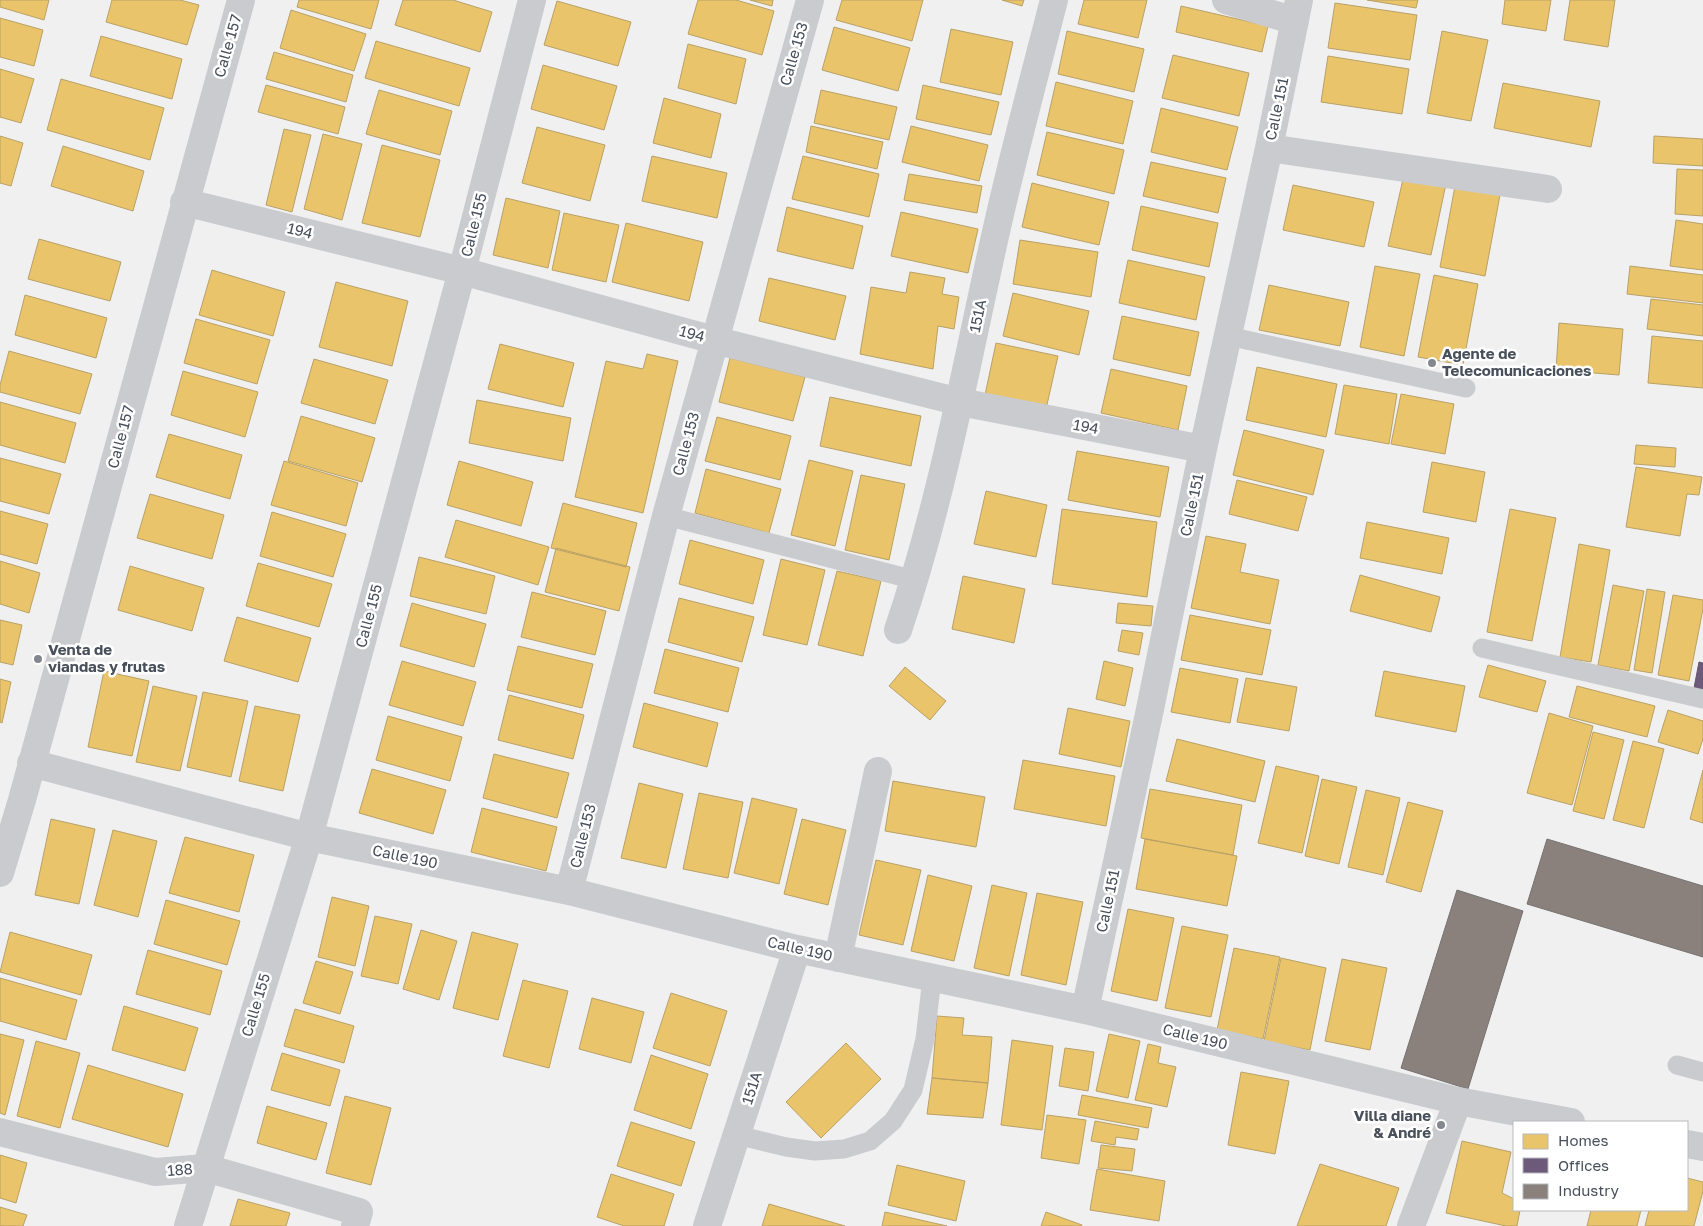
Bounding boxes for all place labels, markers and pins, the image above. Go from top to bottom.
place label: Agente de Telecomunicaciones [1442,344,1591,379]
marker: Agente de Telecomunicaciones [1426,357,1438,369]
place label: Venta de viandas y frutas [48,640,165,675]
marker: Venta de viandas y frutas [32,653,44,665]
place label: Villa diane & André [1354,1106,1431,1141]
marker: Villa diane & André [1435,1119,1447,1131]

